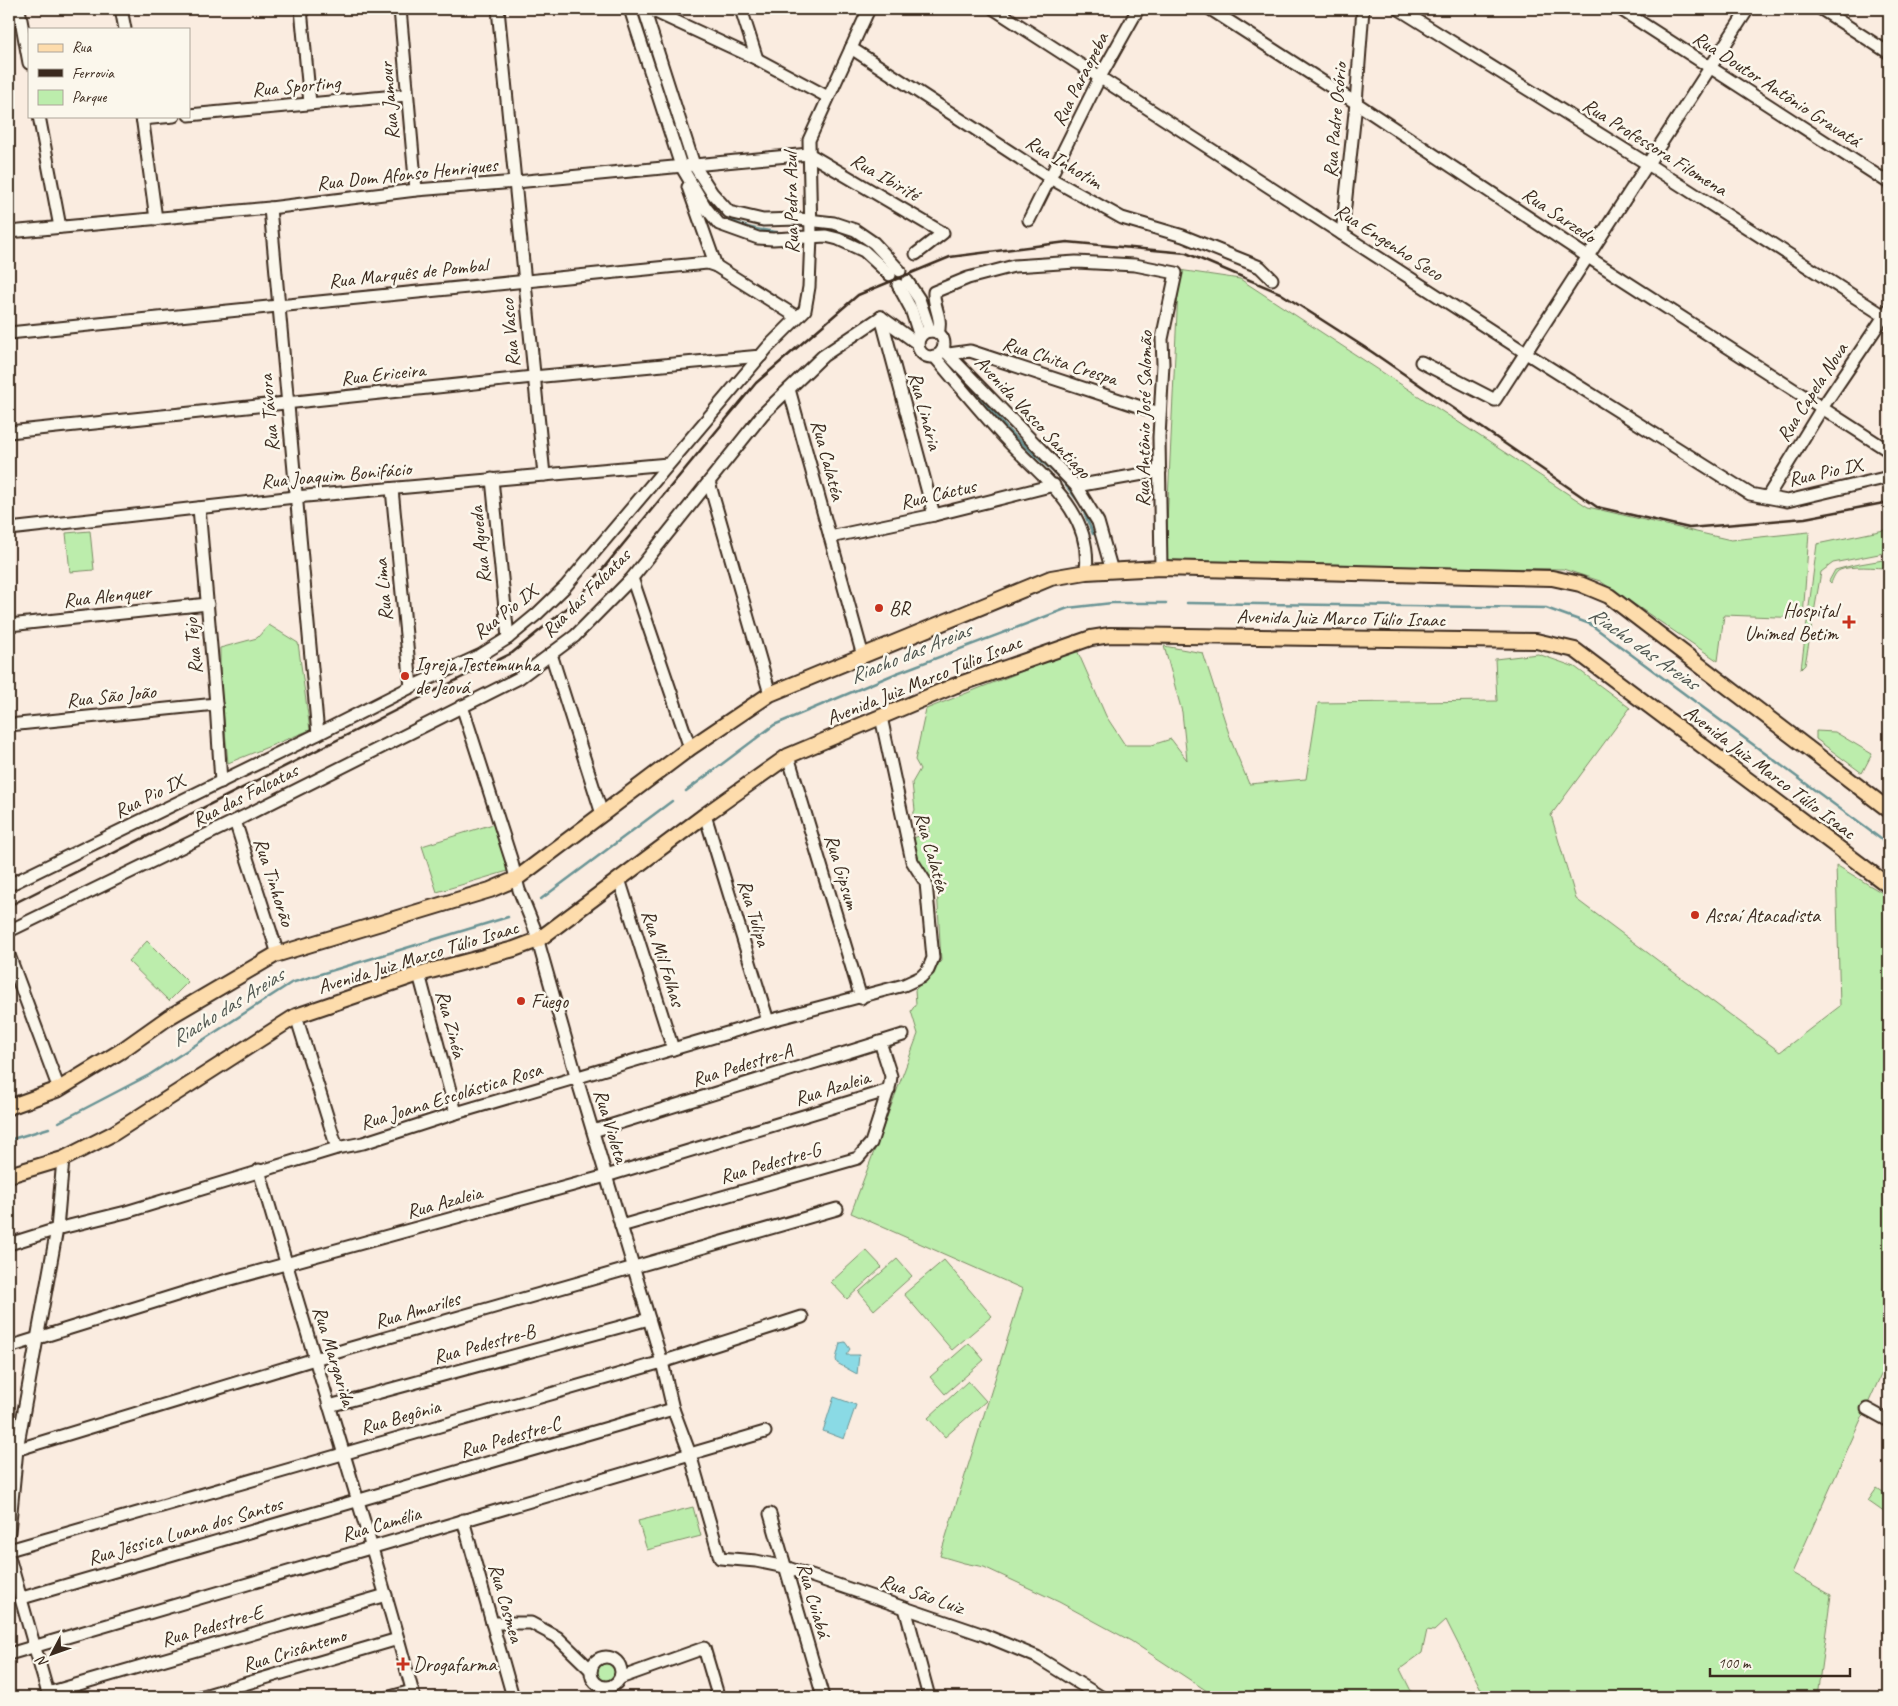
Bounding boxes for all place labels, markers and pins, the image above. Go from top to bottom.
place label: BR [889,596,911,621]
place label: Hospital Unimed Betim [1745,598,1842,646]
marker: BR [873,602,885,614]
marker: Hospital Unimed Betim [1842,615,1856,629]
place label: Igreja Testemunha de Jeová [415,652,542,700]
marker: Igreja Testemunha de Jeová [399,670,411,682]
place label: Assaí Atacadista [1705,903,1821,928]
marker: Assaí Atacadista [1689,909,1701,921]
place label: Fuego [531,989,569,1014]
marker: Fuego [515,995,527,1007]
place label: Drogafarma [413,1652,498,1677]
marker: Drogafarma [397,1658,409,1670]

